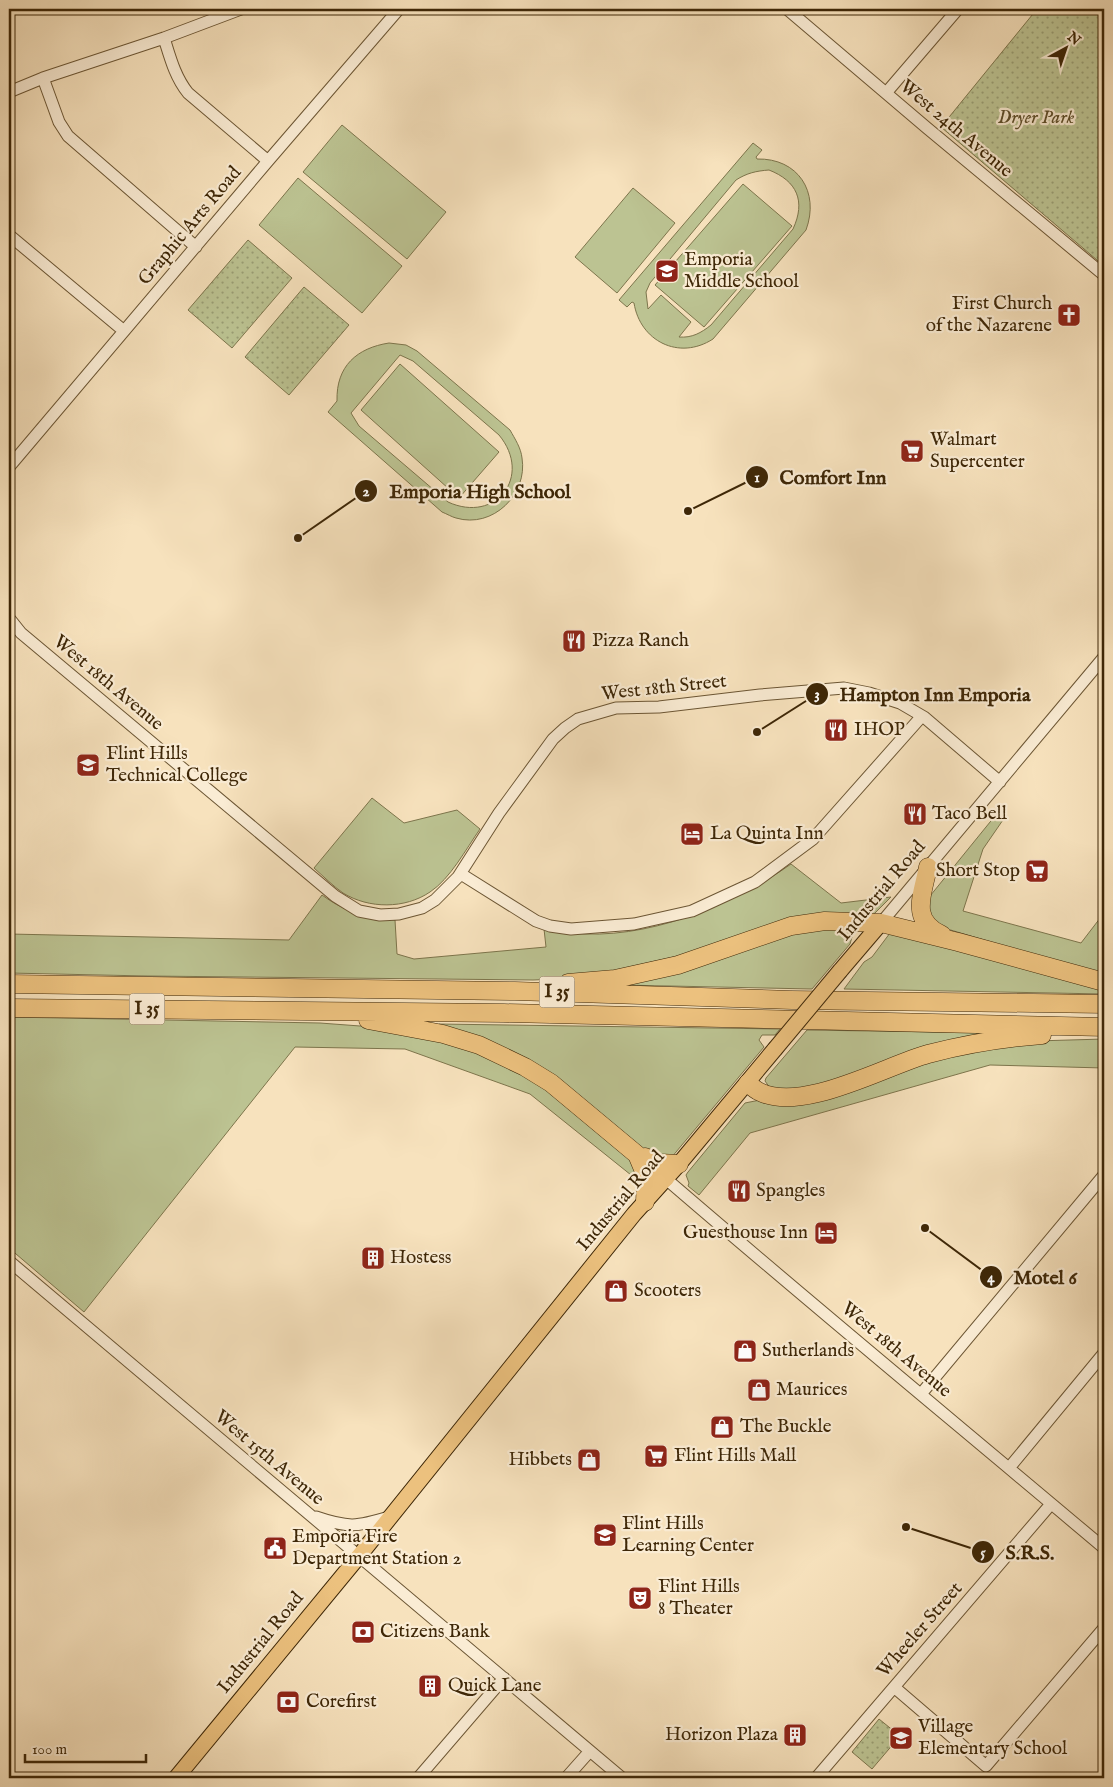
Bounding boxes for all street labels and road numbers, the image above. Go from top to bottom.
street label: West 24th Avenue [895,75,1018,183]
street label: Graphic Arts Road [133,161,247,290]
street label: West 18th Avenue [48,630,168,736]
street label: West 18th Street [600,669,728,707]
street label: Industrial Road [833,835,932,946]
road number: I 35 [540,976,574,1008]
road number: I 35 [130,994,164,1024]
street label: Industrial Road [572,1145,671,1256]
street label: West 18th Avenue [836,1297,956,1403]
street label: West 15th Avenue [209,1405,329,1511]
street label: Wheeler Street [872,1577,968,1683]
street label: Industrial Road [213,1587,310,1699]

